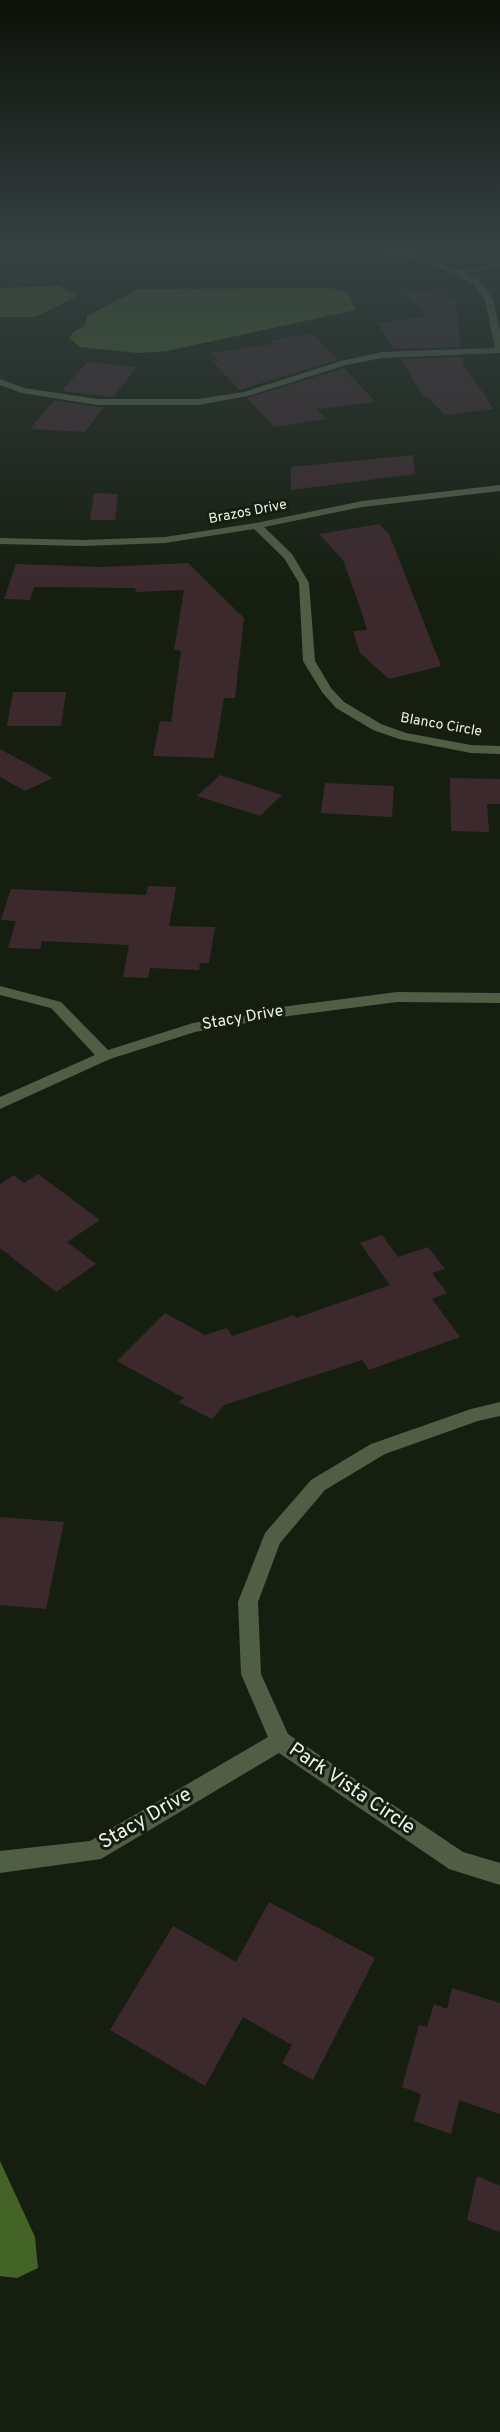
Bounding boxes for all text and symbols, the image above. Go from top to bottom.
street label: Brazos Drive [207,497,289,529]
street label: Blanco Circle [399,711,483,741]
street label: Stacy Drive [201,1002,285,1036]
street label: Park Vista Circle [283,1739,419,1841]
street label: Stacy Drive [95,1784,197,1856]

